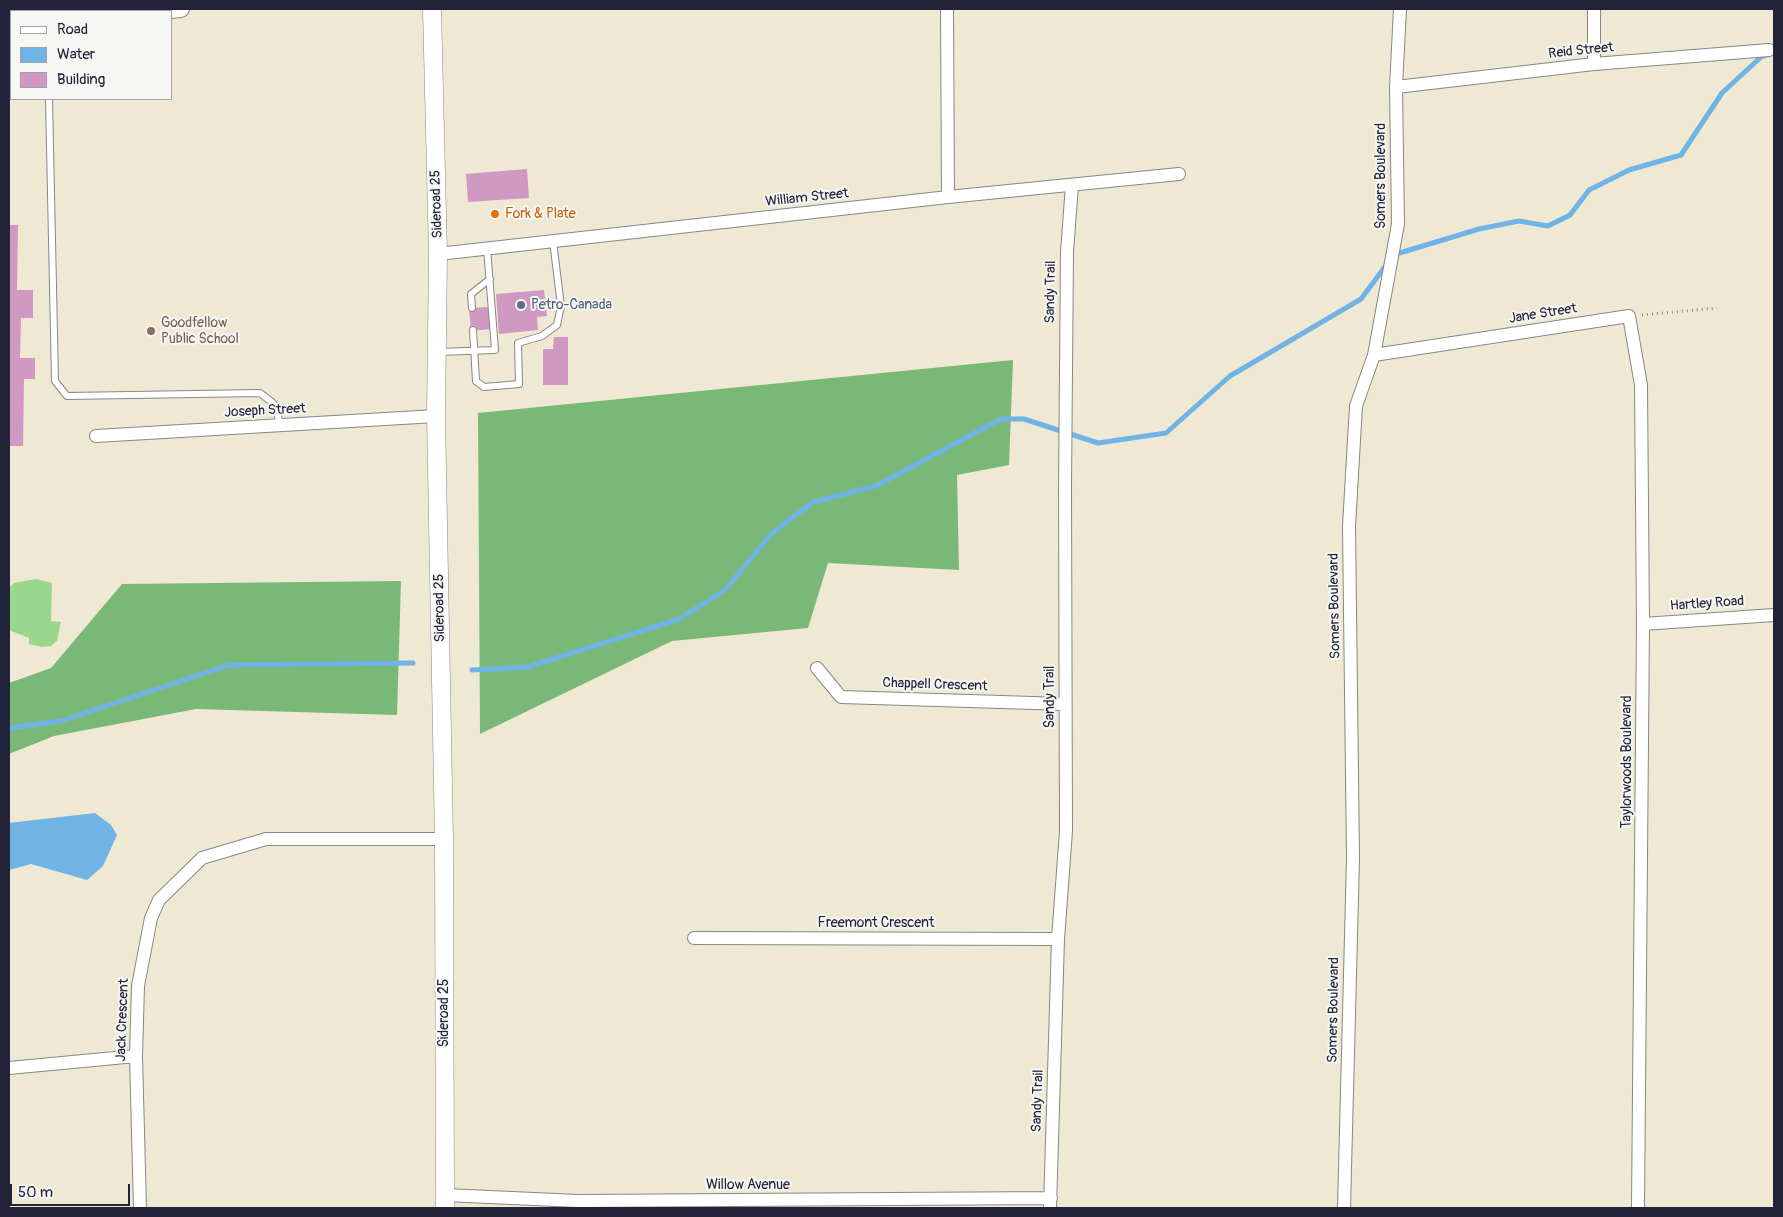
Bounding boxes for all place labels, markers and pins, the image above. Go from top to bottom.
place label: Fork & Plate [505,206,576,222]
marker: Fork & Plate [489,208,501,220]
place label: Petro-Canada [531,297,612,313]
marker: Petro-Canada [515,299,527,311]
place label: Goodfellow Public School [161,315,239,348]
marker: Goodfellow Public School [145,325,157,337]

